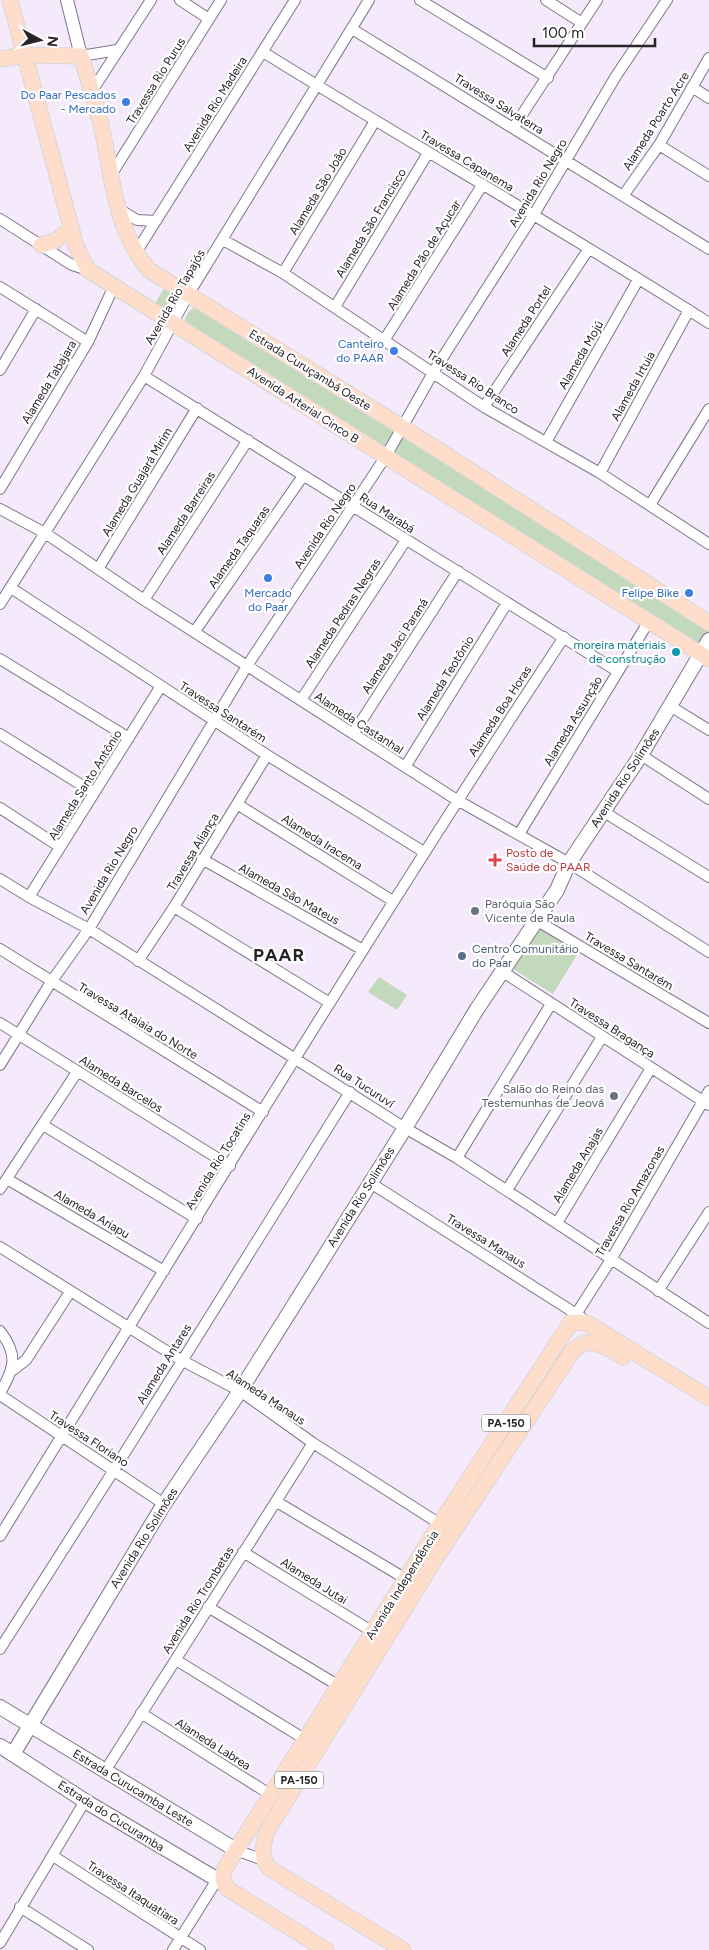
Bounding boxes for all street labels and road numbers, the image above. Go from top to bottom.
street label: Travessa Rio Purus [124,35,188,127]
street label: Avenida Rio Madeira [180,54,250,154]
street label: Alameda Poarto Acre [620,69,692,173]
street label: Travessa Salvaterra [452,71,546,137]
street label: Travessa Capanema [418,128,516,194]
street label: Avenida Rio Negro [506,136,570,230]
street label: Alameda São João [286,145,350,237]
street label: Alameda São Francisco [333,166,409,280]
street label: Alameda Pão de Açucar [384,197,464,313]
street label: Avenida Rio Tapajós [142,247,208,347]
street label: Alameda Portel [498,283,554,359]
street label: Alameda Mojú [556,318,606,392]
street label: Estrada Curuçambá Oeste [246,327,374,414]
street label: Alameda Tabajara [19,338,79,426]
street label: Travessa Rio Branco [424,347,522,417]
street label: Alameda Irtuia [608,349,658,423]
street label: Avenida Arterial Cinco B [245,364,361,446]
street label: Alameda Guajará Mirim [99,425,175,539]
street label: Alameda Barreiras [154,468,218,557]
street label: Avenida Rio Negro [291,480,359,572]
street label: Rua Marabá [357,490,417,536]
street label: Alameda Taquaras [205,503,273,591]
street label: Alameda Pedras Negras [302,555,384,670]
street label: Alameda Jaci Paraná [359,596,431,696]
street label: Alameda Teotônio [413,633,477,723]
street label: Alameda Boa Horas [466,663,535,759]
street label: Alameda Assunção [541,674,605,768]
street label: Travessa Santarém [177,679,269,745]
street label: Alameda Castanhal [312,689,406,757]
street label: Avenida Rio Solimões [588,725,663,830]
street label: Alameda Santo Antônio [45,727,125,843]
street label: Travessa Aliança [164,811,222,893]
street label: Alameda Iracema [279,812,365,872]
street label: Avenida Rio Negro [77,823,141,917]
street label: Alameda São Mateus [236,861,342,928]
street label: Travessa Santarém [582,929,676,993]
street label: Travessa Ataiaia do Norte [76,980,201,1062]
street label: Travessa Bragança [567,995,657,1061]
street label: Alameda Barcelos [77,1053,166,1115]
street label: Rua Tucuruví [331,1061,398,1111]
street label: Avenida Rio Tocatins [183,1110,254,1212]
street label: Alameda Anajas [550,1124,606,1205]
street label: Travessa Rio Amazonas [593,1143,668,1259]
street label: Avenida Rio Solimões [324,1144,398,1250]
street label: Alameda Ariapu [52,1187,132,1241]
street label: Travessa Manaus [444,1211,528,1271]
street label: Alameda Antares [134,1321,194,1406]
street label: Alameda Manaus [224,1366,308,1428]
street label: Travessa Floriano [47,1408,131,1470]
road number: PA-150 [482,1415,530,1432]
street label: Avenida Rio Solimões [107,1485,181,1591]
street label: Avenida Independência [363,1528,441,1642]
street label: Avenida Rio Trombetas [159,1544,237,1656]
street label: Alameda Jutai [278,1555,350,1607]
street label: Alameda Labrea [173,1715,253,1773]
street label: Estrada Curucamba Leste [70,1746,196,1830]
road number: PA-150 [275,1772,323,1788]
street label: Estrada do Cucuramba [55,1778,167,1854]
street label: Travessa Itaquatiara [85,1858,181,1928]

